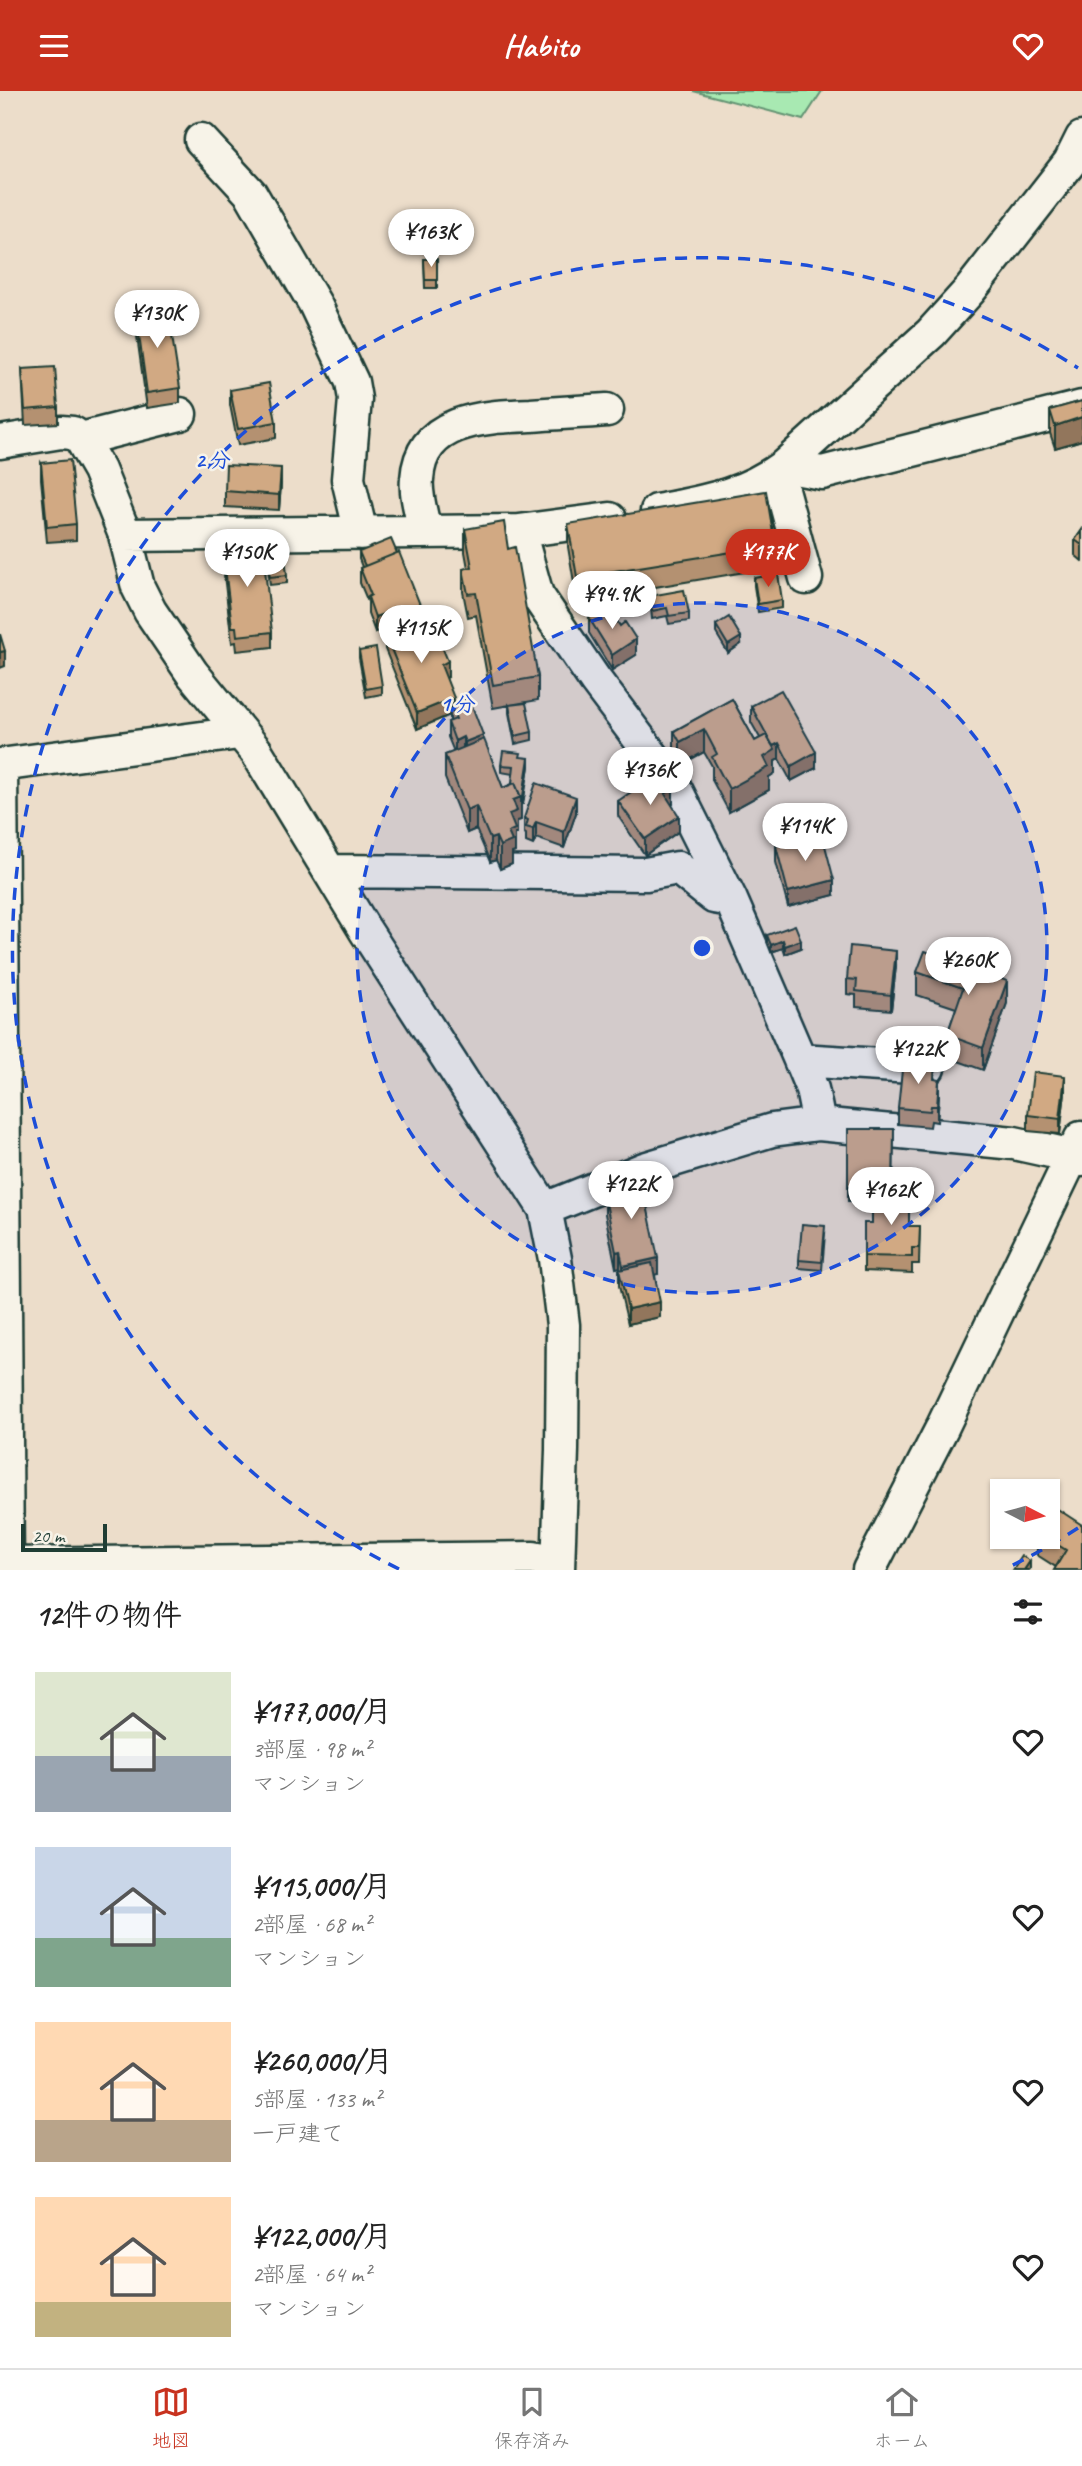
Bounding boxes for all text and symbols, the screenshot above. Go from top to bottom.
text: Habito [503,25,579,66]
icon: menu [35,27,73,65]
icon: heart [1009,27,1047,65]
pin: ¥163K [382,209,480,269]
text: ¥163K [404,217,458,246]
pin: ¥130K [108,291,206,350]
text: ¥130K [130,298,184,327]
text: 2 分 [195,447,231,473]
pin: ¥150K [198,529,296,589]
pin: ¥177K [719,529,817,589]
text: ¥150K [221,537,273,566]
text: ¥177K [742,537,794,566]
pin: ¥94.9K [555,571,669,631]
text: ¥94.9K [583,579,641,608]
pin: ¥115K [372,605,470,665]
text: ¥115K [395,613,447,642]
text: 1 分 [440,691,476,717]
pin: ¥136K [601,747,699,807]
text: ¥136K [623,755,677,784]
pin: ¥114K [756,803,854,863]
text: ¥114K [778,811,832,840]
centre of rings [690,936,714,960]
pin: ¥260K [919,937,1017,997]
text: ¥260K [941,945,995,974]
pin: ¥122K [869,1027,967,1086]
text: ¥122K [891,1034,945,1063]
pin: ¥122K [582,1161,680,1221]
pin: ¥162K [842,1167,940,1227]
text: ¥122K [604,1169,658,1198]
text: ¥162K [864,1175,918,1204]
north arrow [990,1479,1060,1549]
map controls [990,1479,1060,1549]
scale bar [21,1521,107,1553]
text: 20 m [32,1524,64,1548]
icon: filters [1009,1593,1047,1631]
text: 12件の物件 [35,1596,182,1634]
text: ¥177,000/月 [252,1692,392,1730]
icon: home [91,1700,175,1784]
icon: heart [1009,1723,1047,1761]
text: 3部屋 · 98 m² [252,1735,370,1764]
text: マンション [252,1769,366,1798]
text: ¥115,000/月 [252,1867,392,1905]
icon: home [91,1875,175,1959]
icon: heart [1009,1898,1047,1936]
text: 2部屋 · 68 m² [252,1910,370,1939]
text: マンション [252,1944,366,1973]
text: ¥260,000/月 [252,2042,393,2080]
icon: home [91,2050,175,2134]
icon: heart [1009,2073,1047,2111]
text: 5部屋 · 133 m² [252,2085,381,2114]
text: 一戸建て [252,2119,344,2148]
text: ¥122,000/月 [252,2217,392,2255]
icon: home [91,2225,175,2309]
icon: heart [1009,2248,1047,2286]
text: 2部屋 · 64 m² [252,2260,370,2289]
text: マンション [252,2294,366,2323]
tab: 地図 [152,2383,190,2453]
tab: 保存済み [494,2383,570,2453]
tab: ホーム [874,2383,930,2453]

